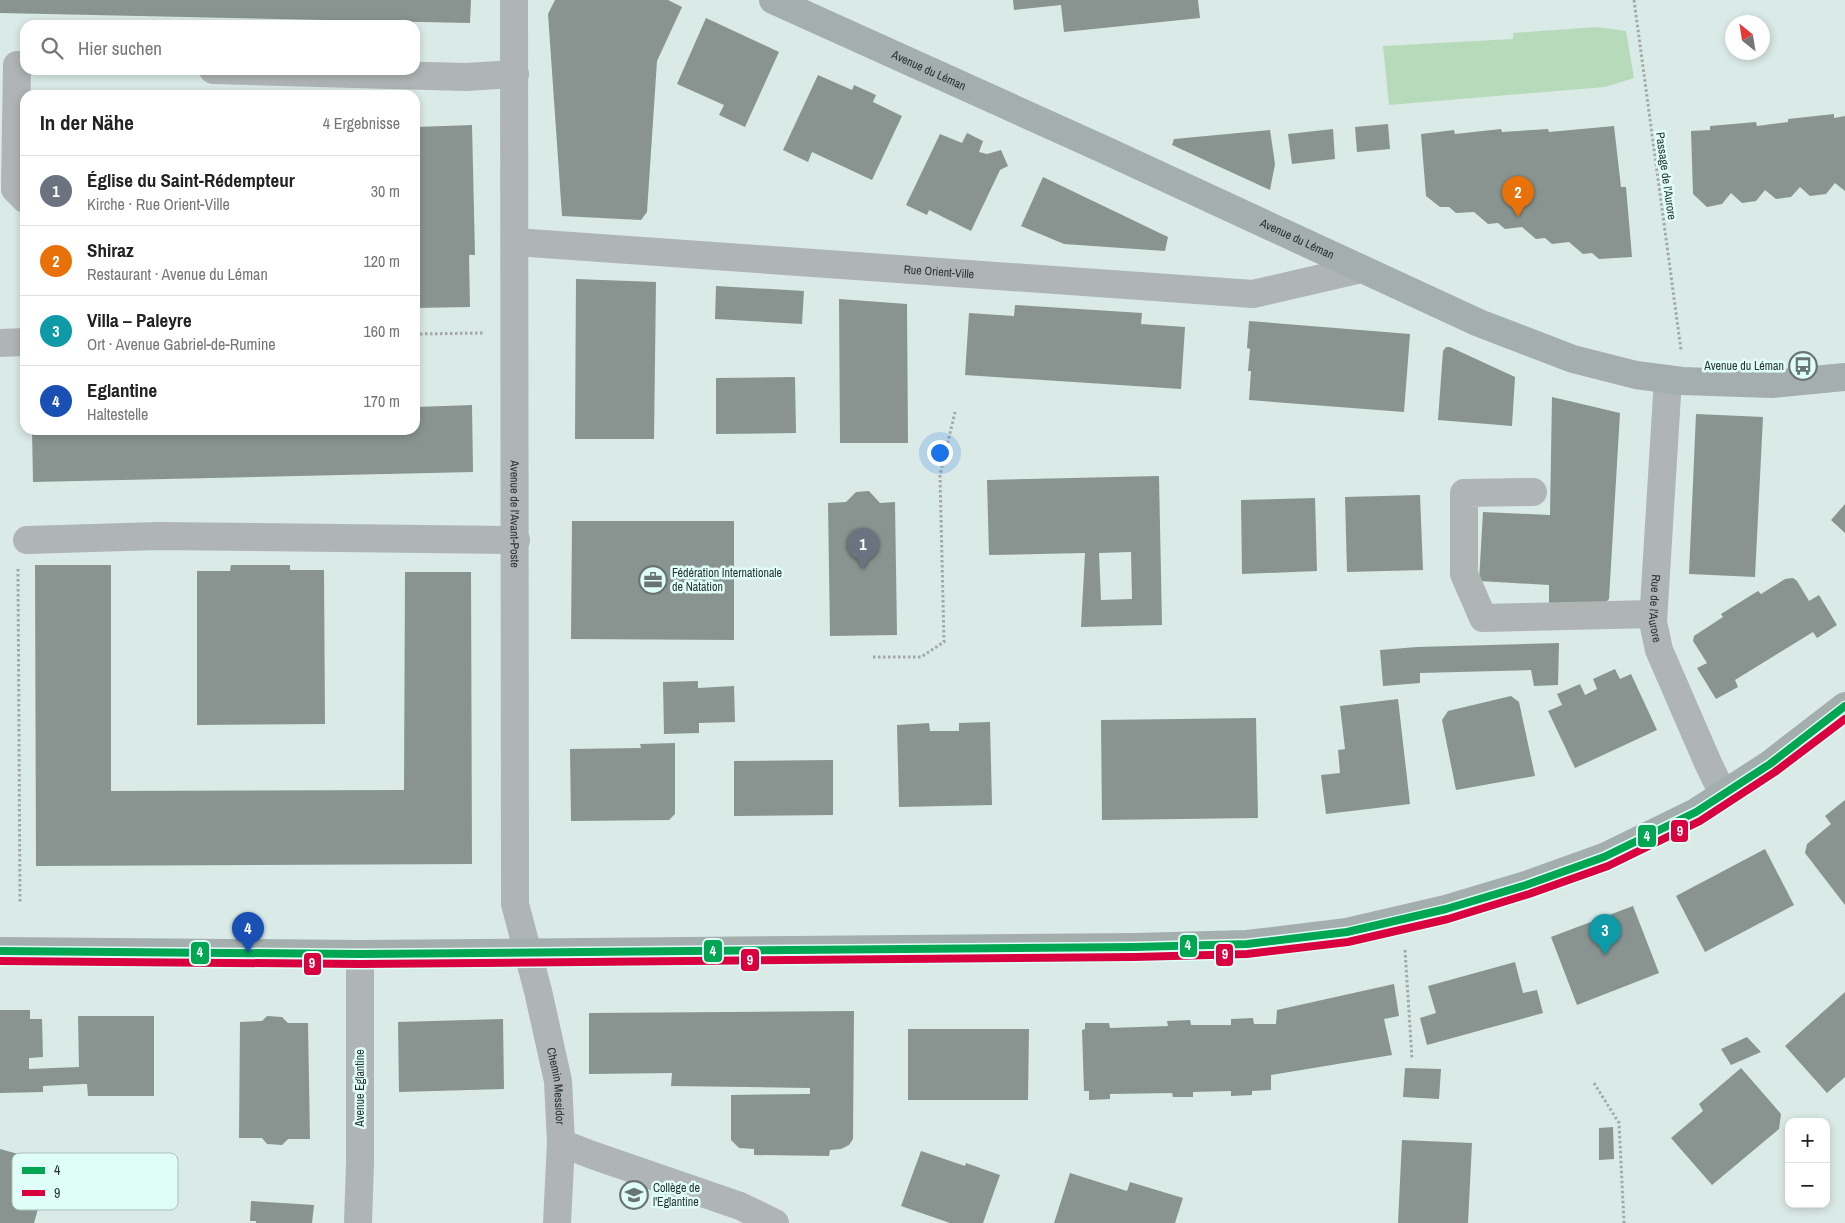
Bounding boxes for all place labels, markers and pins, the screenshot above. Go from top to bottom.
pin: 2 [1502,176,1534,217]
bus stop icon: Avenue du Léman [1788,351,1818,381]
place label: Avenue du Léman [1703,358,1784,374]
pin: 1 [847,528,879,569]
office icon: Fédération Internationale de Natation [638,565,668,595]
place label: Fédération Internationale de Natation [672,565,782,595]
pin: 4 [232,912,264,953]
pin: 3 [1589,914,1621,955]
school or university icon: Collège de l'Eglantine [619,1180,649,1210]
place label: Collège de l'Eglantine [653,1180,700,1210]

